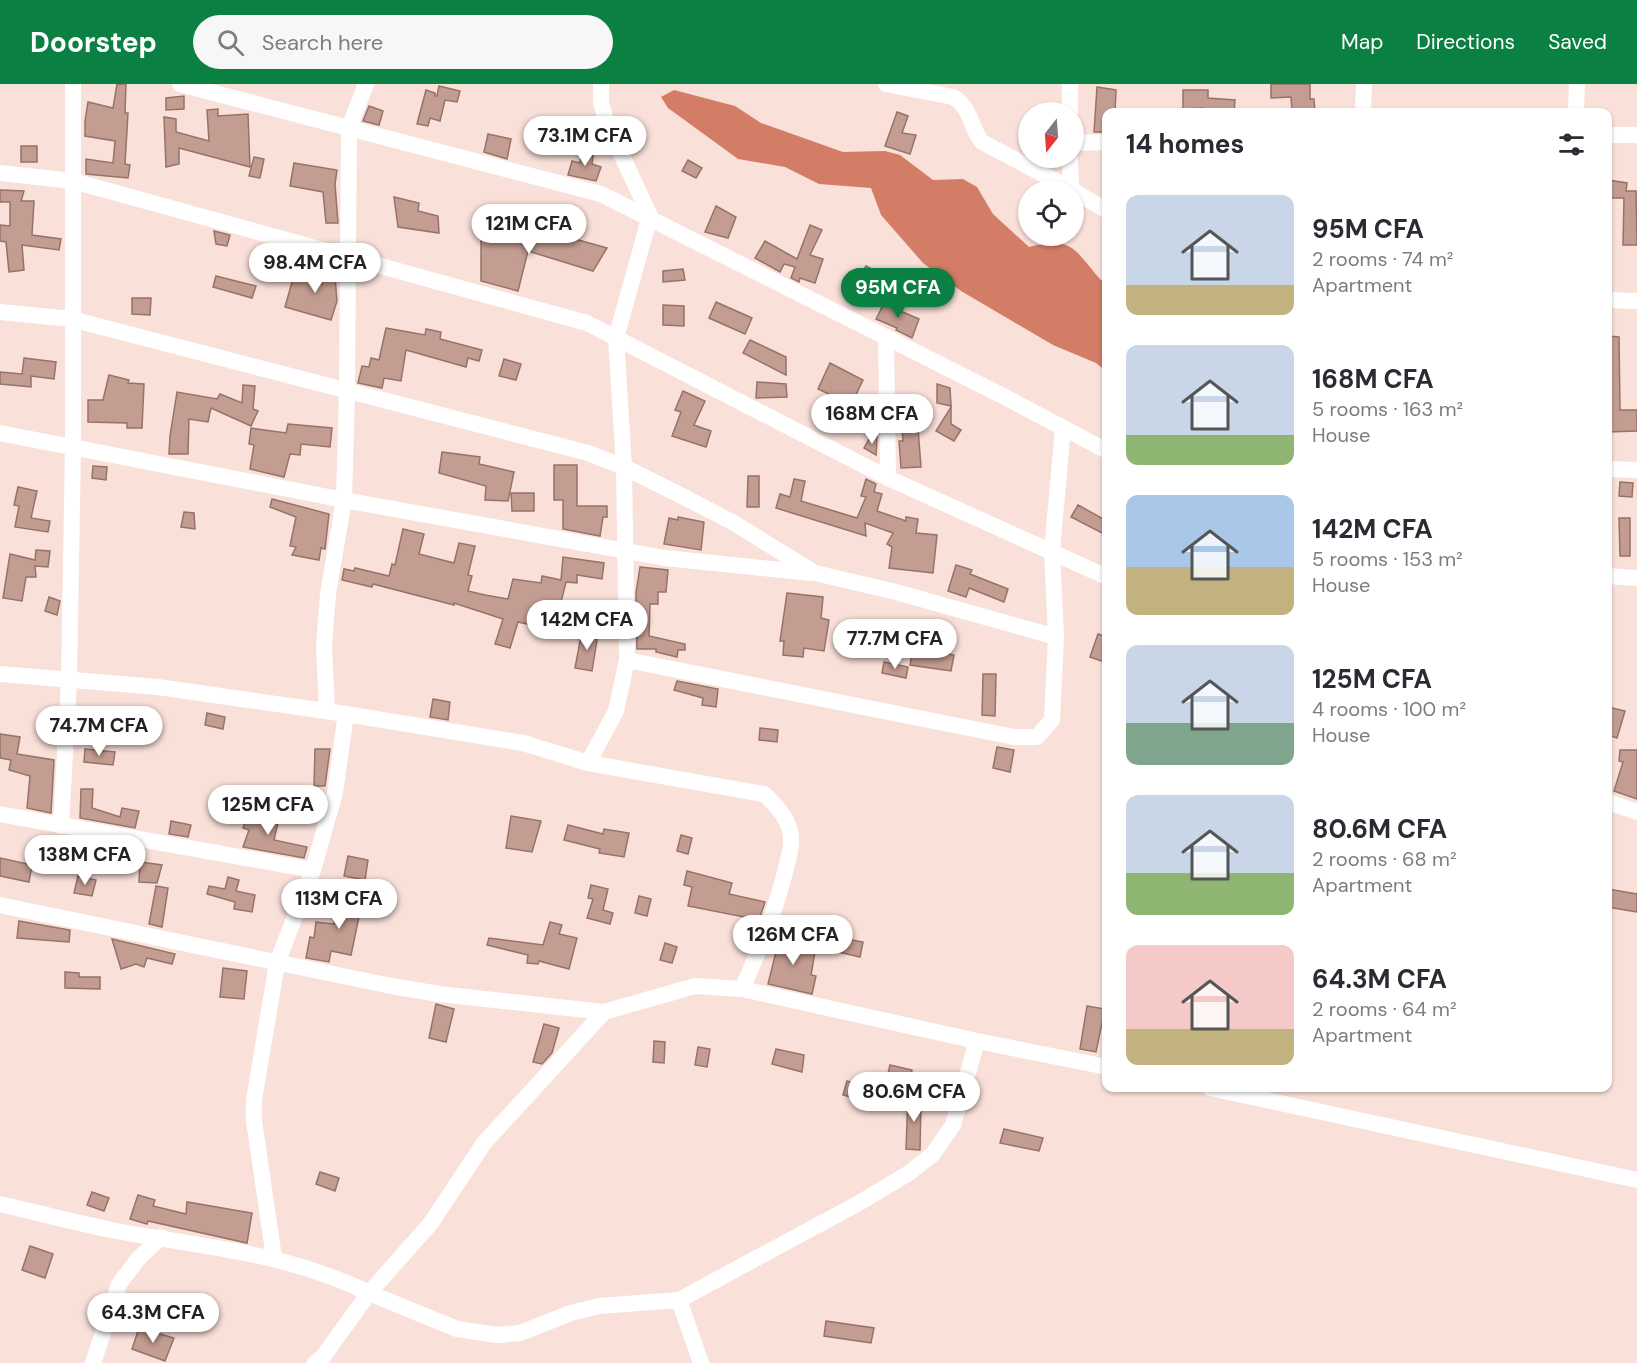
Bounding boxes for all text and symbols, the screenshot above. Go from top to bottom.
search box [193,15,613,69]
text: Doorstep [30,24,157,61]
icon: search [214,26,247,59]
text: Search here [262,28,383,57]
text: Map [1341,28,1383,56]
text: Directions [1416,28,1515,56]
text: Saved [1548,28,1607,56]
north arrow [1018,102,1084,168]
map controls [1018,102,1084,246]
pin: 73.1M CFA [516,116,654,167]
text: 73.1M CFA [537,122,633,148]
text: 14 homes [1126,127,1244,161]
icon: filters [1555,128,1588,161]
button: locate [1018,180,1084,246]
pin: 121M CFA [467,204,591,255]
text: 121M CFA [485,210,573,236]
text: 95M CFA [1312,212,1424,246]
icon: home [1174,219,1246,291]
pin: 98.4M CFA [246,243,384,294]
text: 2 rooms · 74 m² [1312,246,1453,272]
text: 98.4M CFA [263,249,367,275]
pin: 95M CFA [843,268,953,319]
text: Apartment [1312,272,1412,298]
text: 95M CFA [855,274,941,300]
text: 168M CFA [1312,362,1434,396]
icon: home [1174,369,1246,441]
pin: 168M CFA [810,394,934,445]
text: 5 rooms · 163 m² [1312,396,1463,422]
text: 168M CFA [825,400,919,426]
text: House [1312,422,1370,448]
text: 142M CFA [1312,512,1433,546]
icon: home [1174,519,1246,591]
text: 5 rooms · 153 m² [1312,546,1463,572]
text: House [1312,572,1370,598]
pin: 142M CFA [525,600,649,651]
text: 142M CFA [541,606,633,632]
pin: 77.7M CFA [826,619,964,670]
text: 77.7M CFA [847,625,943,651]
text: 125M CFA [1312,662,1432,696]
icon: home [1174,669,1246,741]
text: 4 rooms · 100 m² [1312,696,1466,722]
pin: 74.7M CFA [30,706,168,757]
text: 74.7M CFA [50,712,148,738]
text: House [1312,722,1370,748]
pin: 125M CFA [206,785,330,836]
text: 125M CFA [222,791,314,817]
text: 80.6M CFA [1312,812,1447,846]
icon: home [1174,819,1246,891]
pin: 138M CFA [23,835,147,886]
text: 138M CFA [39,841,131,867]
text: 2 rooms · 68 m² [1312,846,1457,872]
text: Apartment [1312,872,1412,898]
pin: 113M CFA [277,879,401,930]
text: 113M CFA [295,885,383,911]
pin: 126M CFA [731,915,855,966]
text: 126M CFA [747,921,839,947]
text: 64.3M CFA [1312,962,1447,996]
icon: home [1174,969,1246,1041]
text: 2 rooms · 64 m² [1312,996,1456,1022]
text: Apartment [1312,1022,1412,1048]
pin: 80.6M CFA [845,1072,983,1123]
text: 80.6M CFA [862,1078,966,1104]
pin: 64.3M CFA [84,1293,222,1344]
text: 64.3M CFA [101,1299,205,1325]

